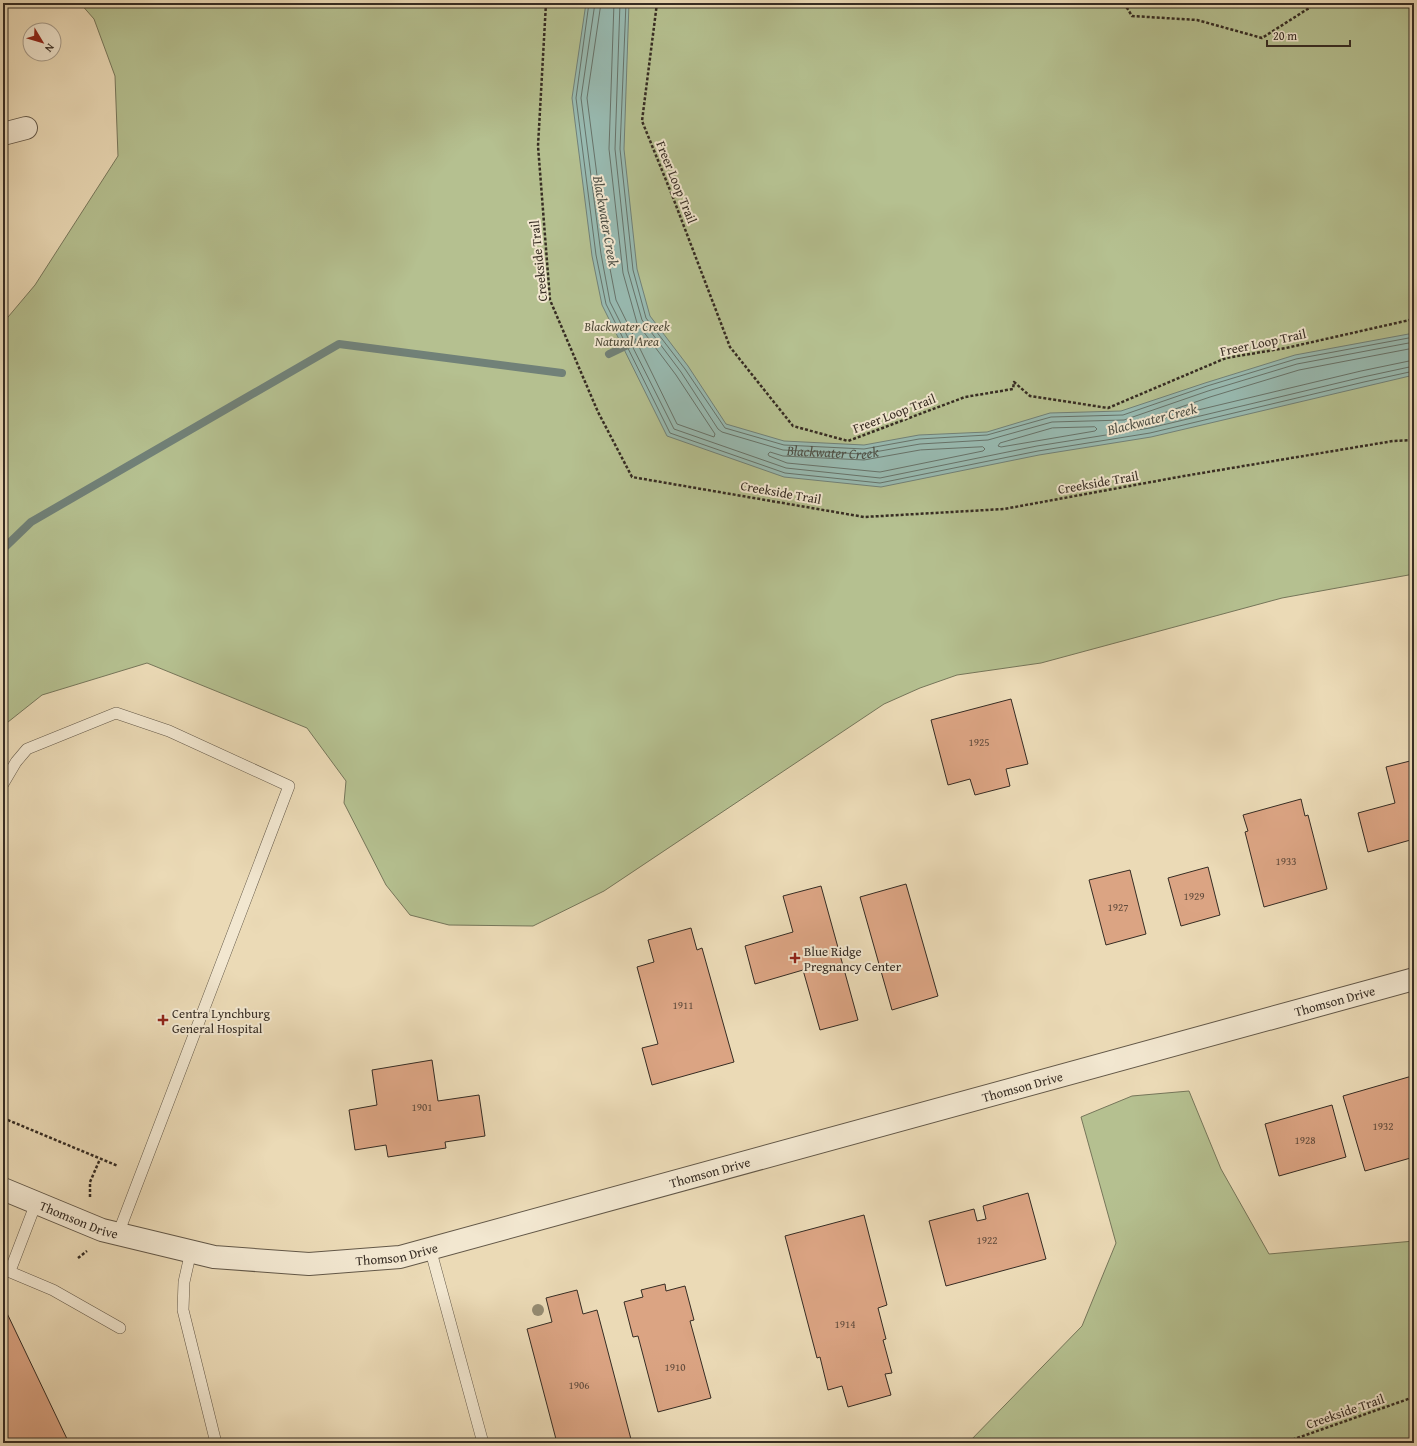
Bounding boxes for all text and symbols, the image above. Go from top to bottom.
north arrow [22,22,62,62]
scale bar [1267,22,1350,48]
text: 20 m [1273,27,1297,44]
text: N [41,40,58,56]
street label: Freer Loop Trail [651,138,702,227]
water label: Blackwater Creek [588,173,624,269]
street label: Creekside Trail [525,219,552,303]
park label: Blackwater Creek Natural Area [583,317,670,351]
street label: Freer Loop Trail [1218,324,1308,361]
street label: Freer Loop Trail [850,389,939,438]
water label: Blackwater Creek [1104,398,1200,440]
water label: Blackwater Creek [785,440,881,464]
street label: Creekside Trail [1056,466,1140,499]
street label: Creekside Trail [739,476,823,509]
house number: 1925 [968,734,990,750]
house number: 1933 [1275,853,1297,869]
house number: 1929 [1183,888,1205,904]
house number: 1927 [1107,899,1129,915]
place label: Blue Ridge Pregnancy Center [804,942,902,976]
marker: Blue Ridge Pregnancy Center [789,952,801,964]
street label: Thomson Drive [1292,981,1377,1021]
house number: 1911 [672,997,694,1013]
place label: Centra Lynchburg General Hospital [172,1004,270,1038]
marker: Centra Lynchburg General Hospital [157,1014,169,1026]
street label: Thomson Drive [980,1067,1065,1107]
house number: 1901 [411,1099,433,1115]
house number: 1932 [1372,1118,1394,1134]
house number: 1928 [1294,1132,1316,1148]
street label: Thomson Drive [667,1152,752,1193]
street label: Thomson Drive [37,1196,120,1244]
house number: 1922 [976,1232,998,1248]
street label: Thomson Drive [355,1238,440,1270]
house number: 1914 [834,1316,856,1332]
house number: 1910 [664,1359,686,1375]
house number: 1906 [568,1377,590,1393]
street label: Creekside Trail [1303,1389,1387,1434]

